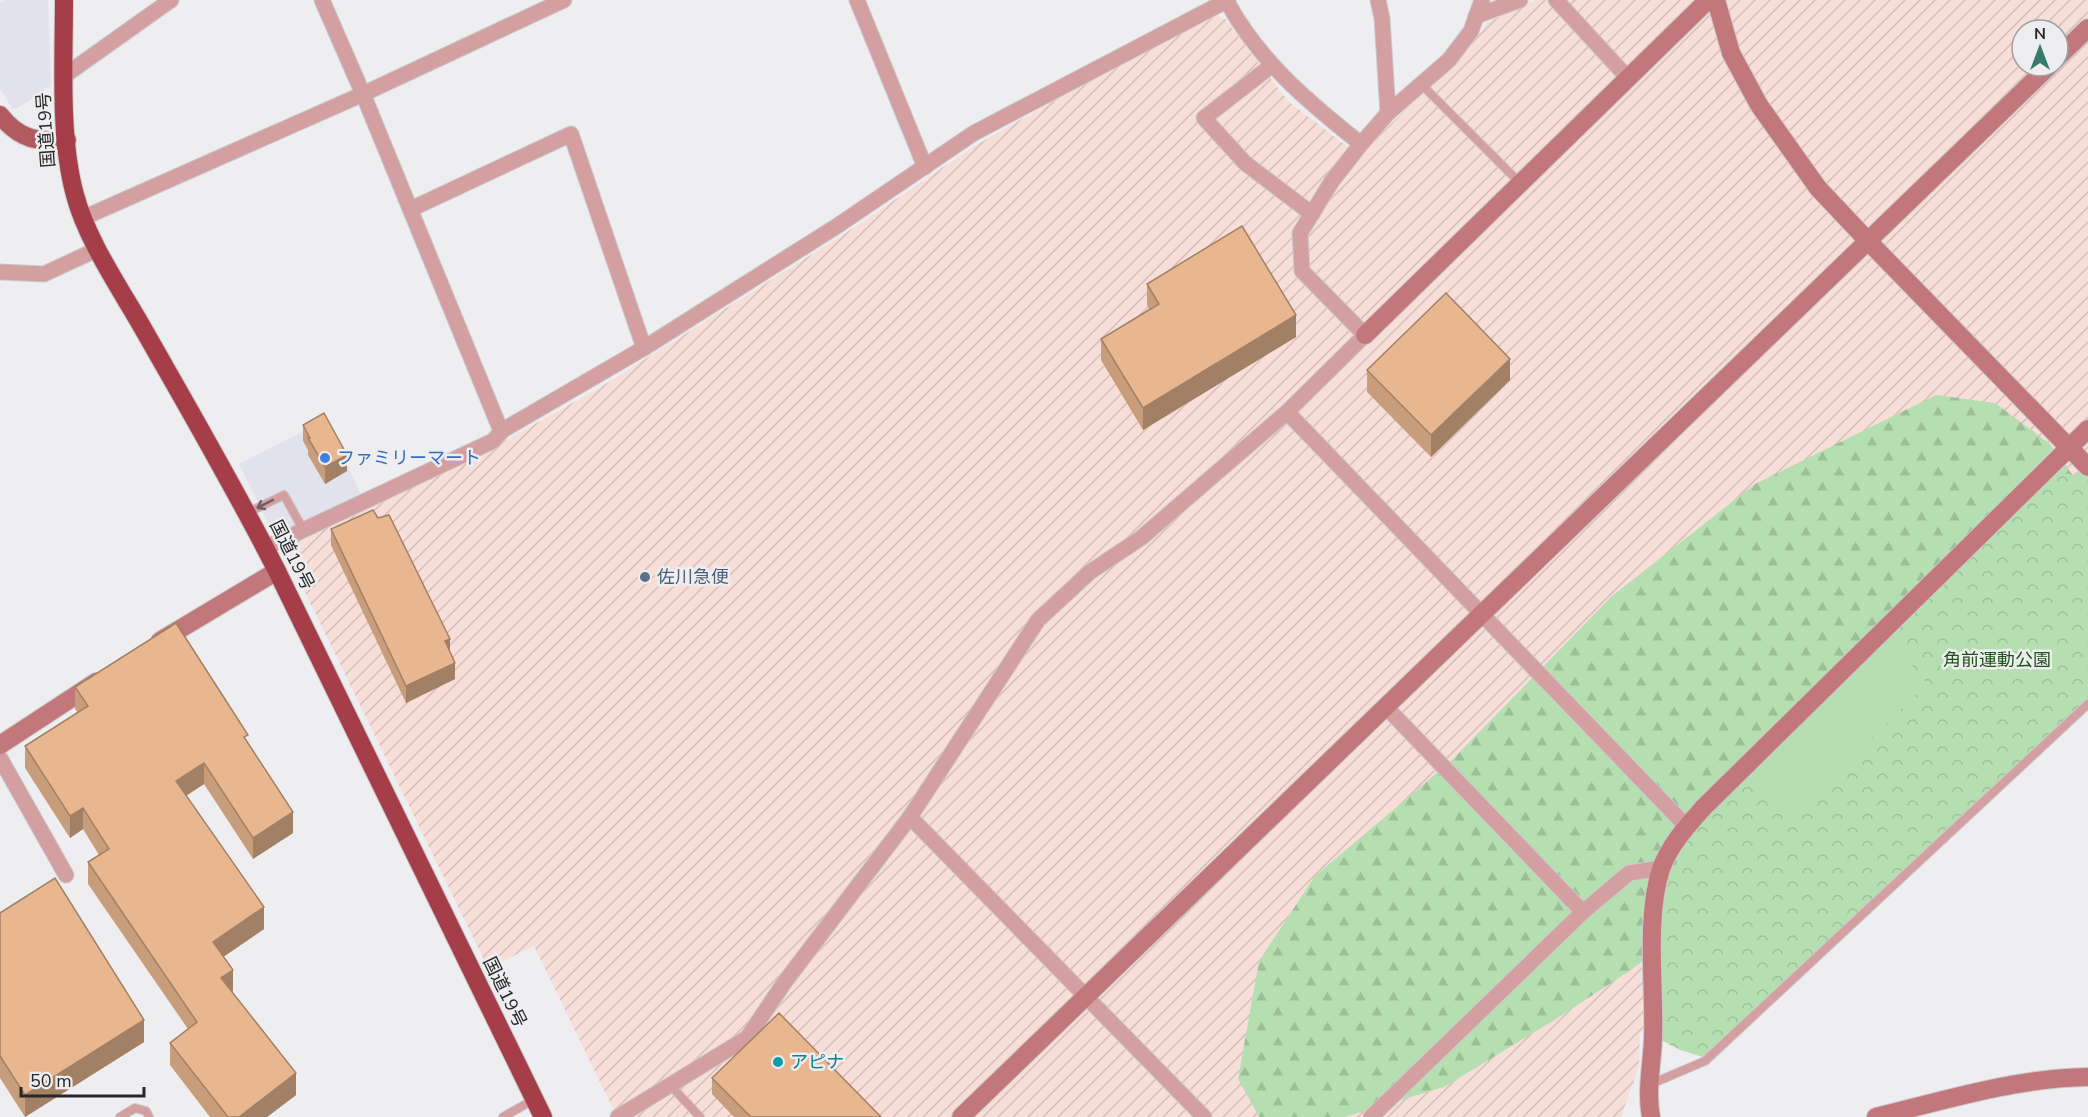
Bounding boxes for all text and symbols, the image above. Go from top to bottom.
north arrow [2010,18,2070,78]
text: N [2034,23,2046,45]
street label: 国道19号 [31,91,61,169]
place label: ファミリーマート [337,446,481,470]
marker: ファミリーマート [318,451,332,465]
one-way arrow [256,499,274,511]
street label: 国道19号 [264,516,320,594]
place label: 佐川急便 [657,565,729,589]
marker: 佐川急便 [638,570,652,584]
park label: 角前運動公園 [1943,648,2051,672]
street label: 国道19号 [478,953,532,1031]
place label: アピナ [790,1050,844,1074]
marker: アピナ [771,1055,785,1069]
scale bar [21,1060,144,1098]
text: 50 m [30,1069,72,1093]

